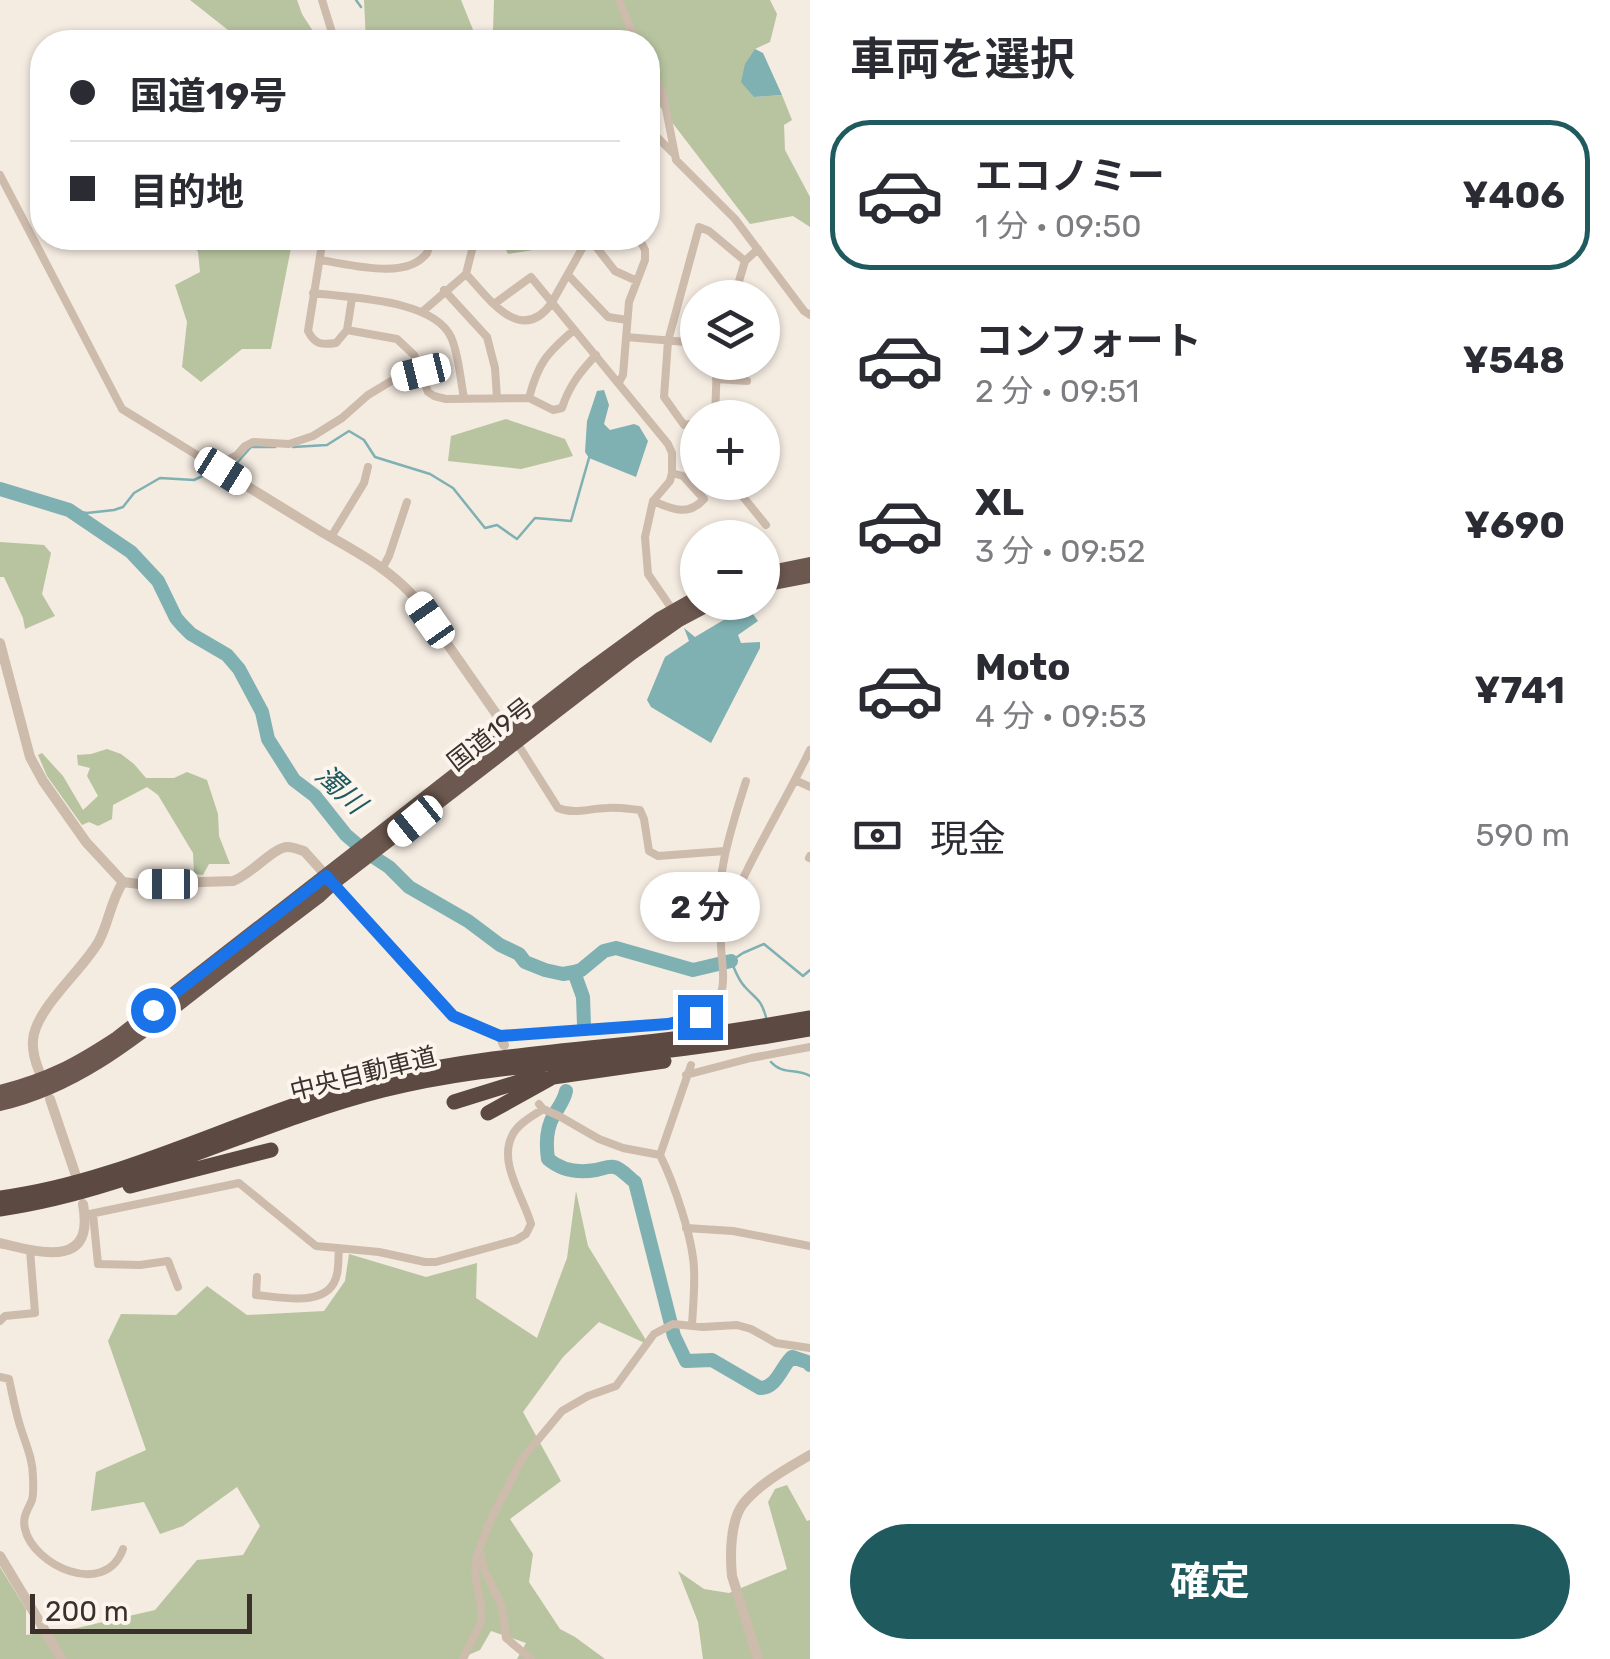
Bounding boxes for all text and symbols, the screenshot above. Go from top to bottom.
text: 車両を選択 [850,33,1075,86]
text: 国道19号 [130,73,287,119]
icon: car [855,150,945,240]
text: エコノミー [975,153,1165,199]
text: 目的地 [130,169,244,215]
text: ¥406 [1462,172,1565,218]
text: 1 分 · 09:50 [975,207,1142,245]
map controls [680,280,780,620]
button: layers [680,280,780,380]
icon: car [855,315,945,405]
text: コンフォート [975,318,1202,364]
text: ¥548 [1463,337,1565,383]
car [388,350,454,394]
text: 2 分 · 09:51 [975,372,1140,410]
button: + [680,400,780,500]
car [190,442,256,500]
text: XL [975,479,1024,525]
icon: car [855,480,945,570]
text: ¥690 [1464,502,1565,548]
button: − [680,520,780,620]
text: 3 分 · 09:52 [975,532,1146,570]
car [401,587,459,653]
text: Moto [975,644,1071,690]
icon: car [855,645,945,735]
text: ¥741 [1474,667,1565,713]
street label: 国道19号 [442,692,539,777]
text: 4 分 · 09:53 [975,697,1147,735]
water label: 濁川 [309,758,375,823]
car [382,790,448,852]
icon: cash [850,808,905,863]
text: 現金 [930,816,1006,862]
text: 590 m [1475,816,1570,854]
car [138,869,198,899]
callout: 2 分 [640,872,760,942]
text: 2 分 [670,888,730,926]
route start [131,988,176,1033]
route end [678,995,723,1040]
street label: 中央自動車道 [287,1041,439,1106]
button: 確定 [850,1524,1570,1639]
scale bar [30,1589,252,1634]
text: 200 m [45,1595,129,1628]

